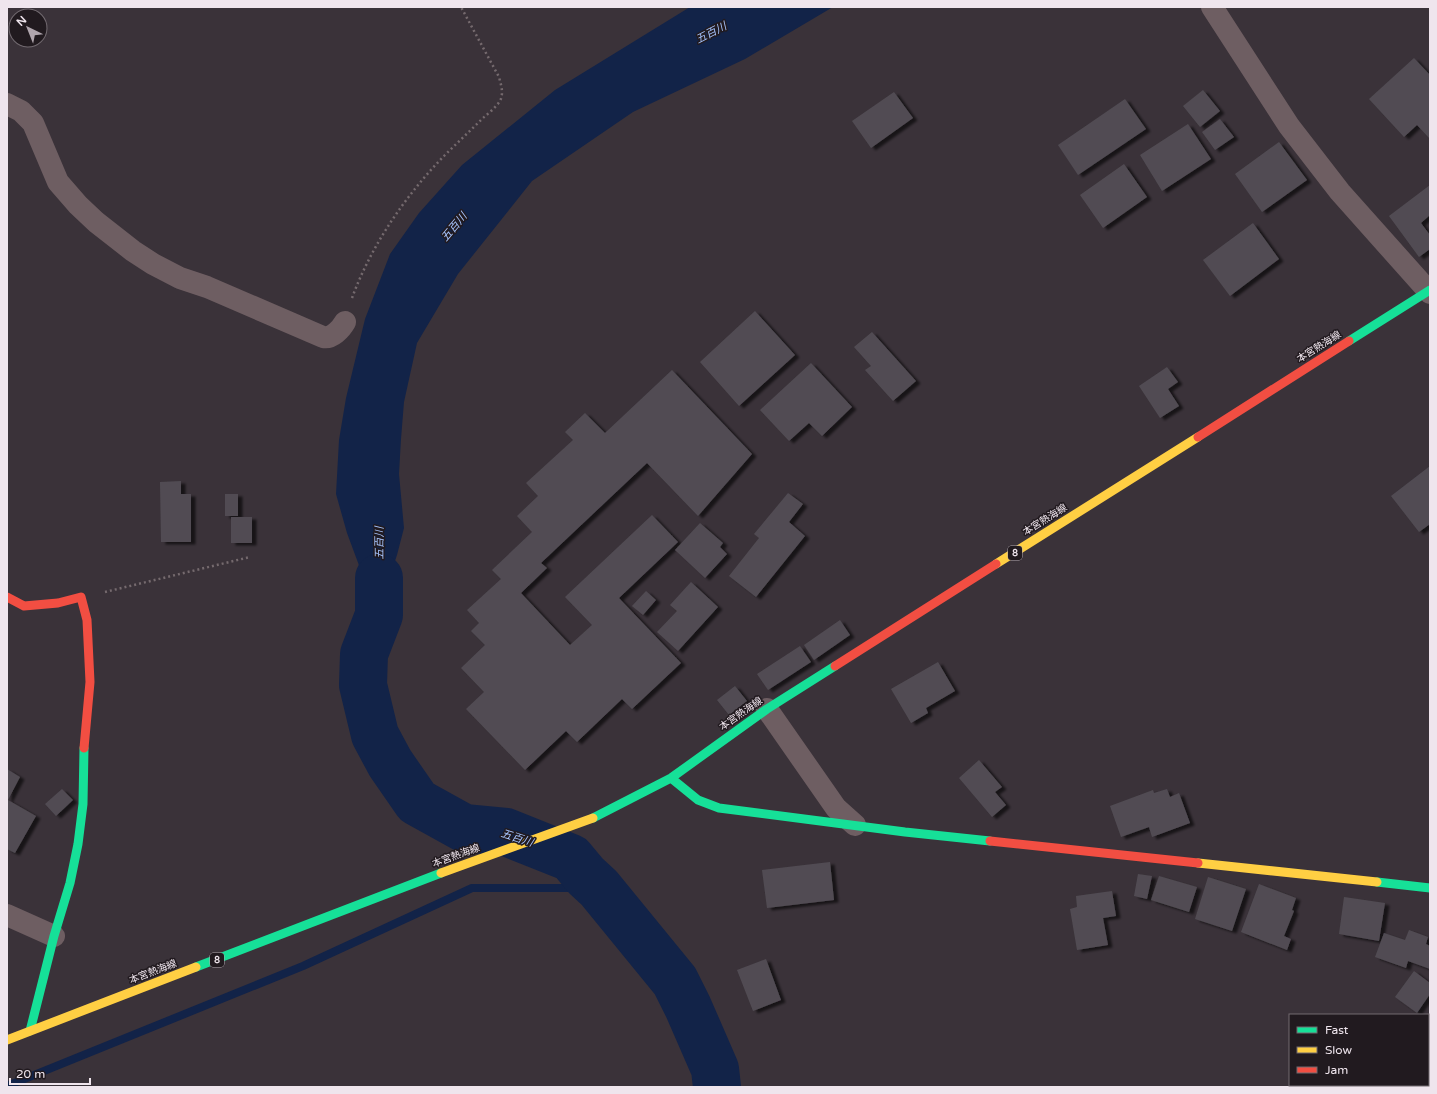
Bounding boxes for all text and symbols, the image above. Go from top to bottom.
north arrow [8,8,48,48]
text: N [14,13,29,29]
water label: 五百川 [693,19,730,46]
water label: 五百川 [438,209,470,244]
street label: 本宮熱海線 [1295,329,1343,365]
street label: 本宮熱海線 [1021,502,1069,538]
water label: 五百川 [373,526,386,560]
road number: 8 [1008,546,1022,560]
street label: 本宮熱海線 [717,695,765,733]
water label: 五百川 [499,827,536,850]
street label: 本宮熱海線 [430,842,482,870]
road number: 8 [210,953,224,967]
street label: 本宮熱海線 [128,957,178,987]
legend [1289,1014,1429,1086]
text: Fast [1325,1023,1349,1037]
text: Slow [1325,1043,1352,1057]
scale bar [10,1060,90,1086]
text: Jam [1325,1063,1348,1077]
text: 20 m [16,1067,45,1081]

